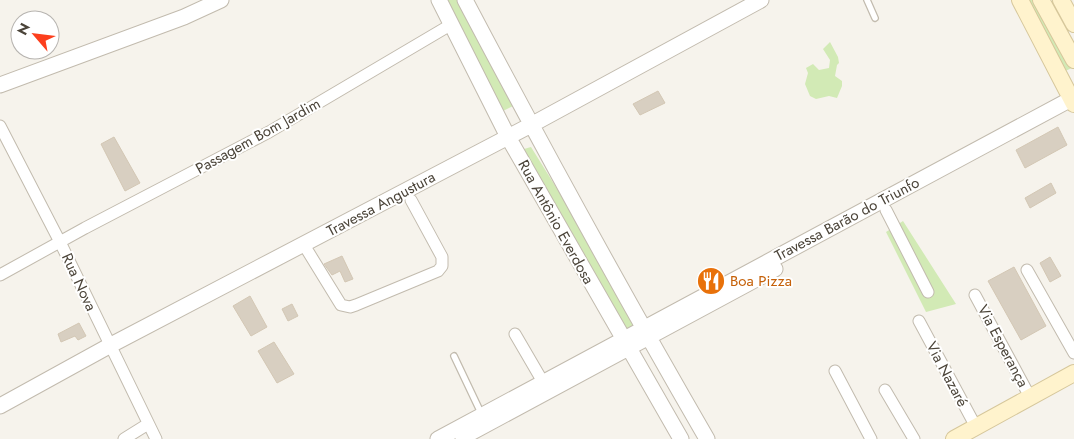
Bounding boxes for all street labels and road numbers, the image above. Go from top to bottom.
street label: Passagem Bom Jardim [192,93,324,179]
street label: Rua Antônio Everdosa [513,156,599,288]
street label: Travessa Angustura [323,166,439,242]
street label: Travessa Barão do Triunfo [771,172,923,266]
street label: Rua Nova [56,250,102,314]
street label: Via Esperança [972,301,1034,391]
street label: Via Nazaré [921,337,974,411]

